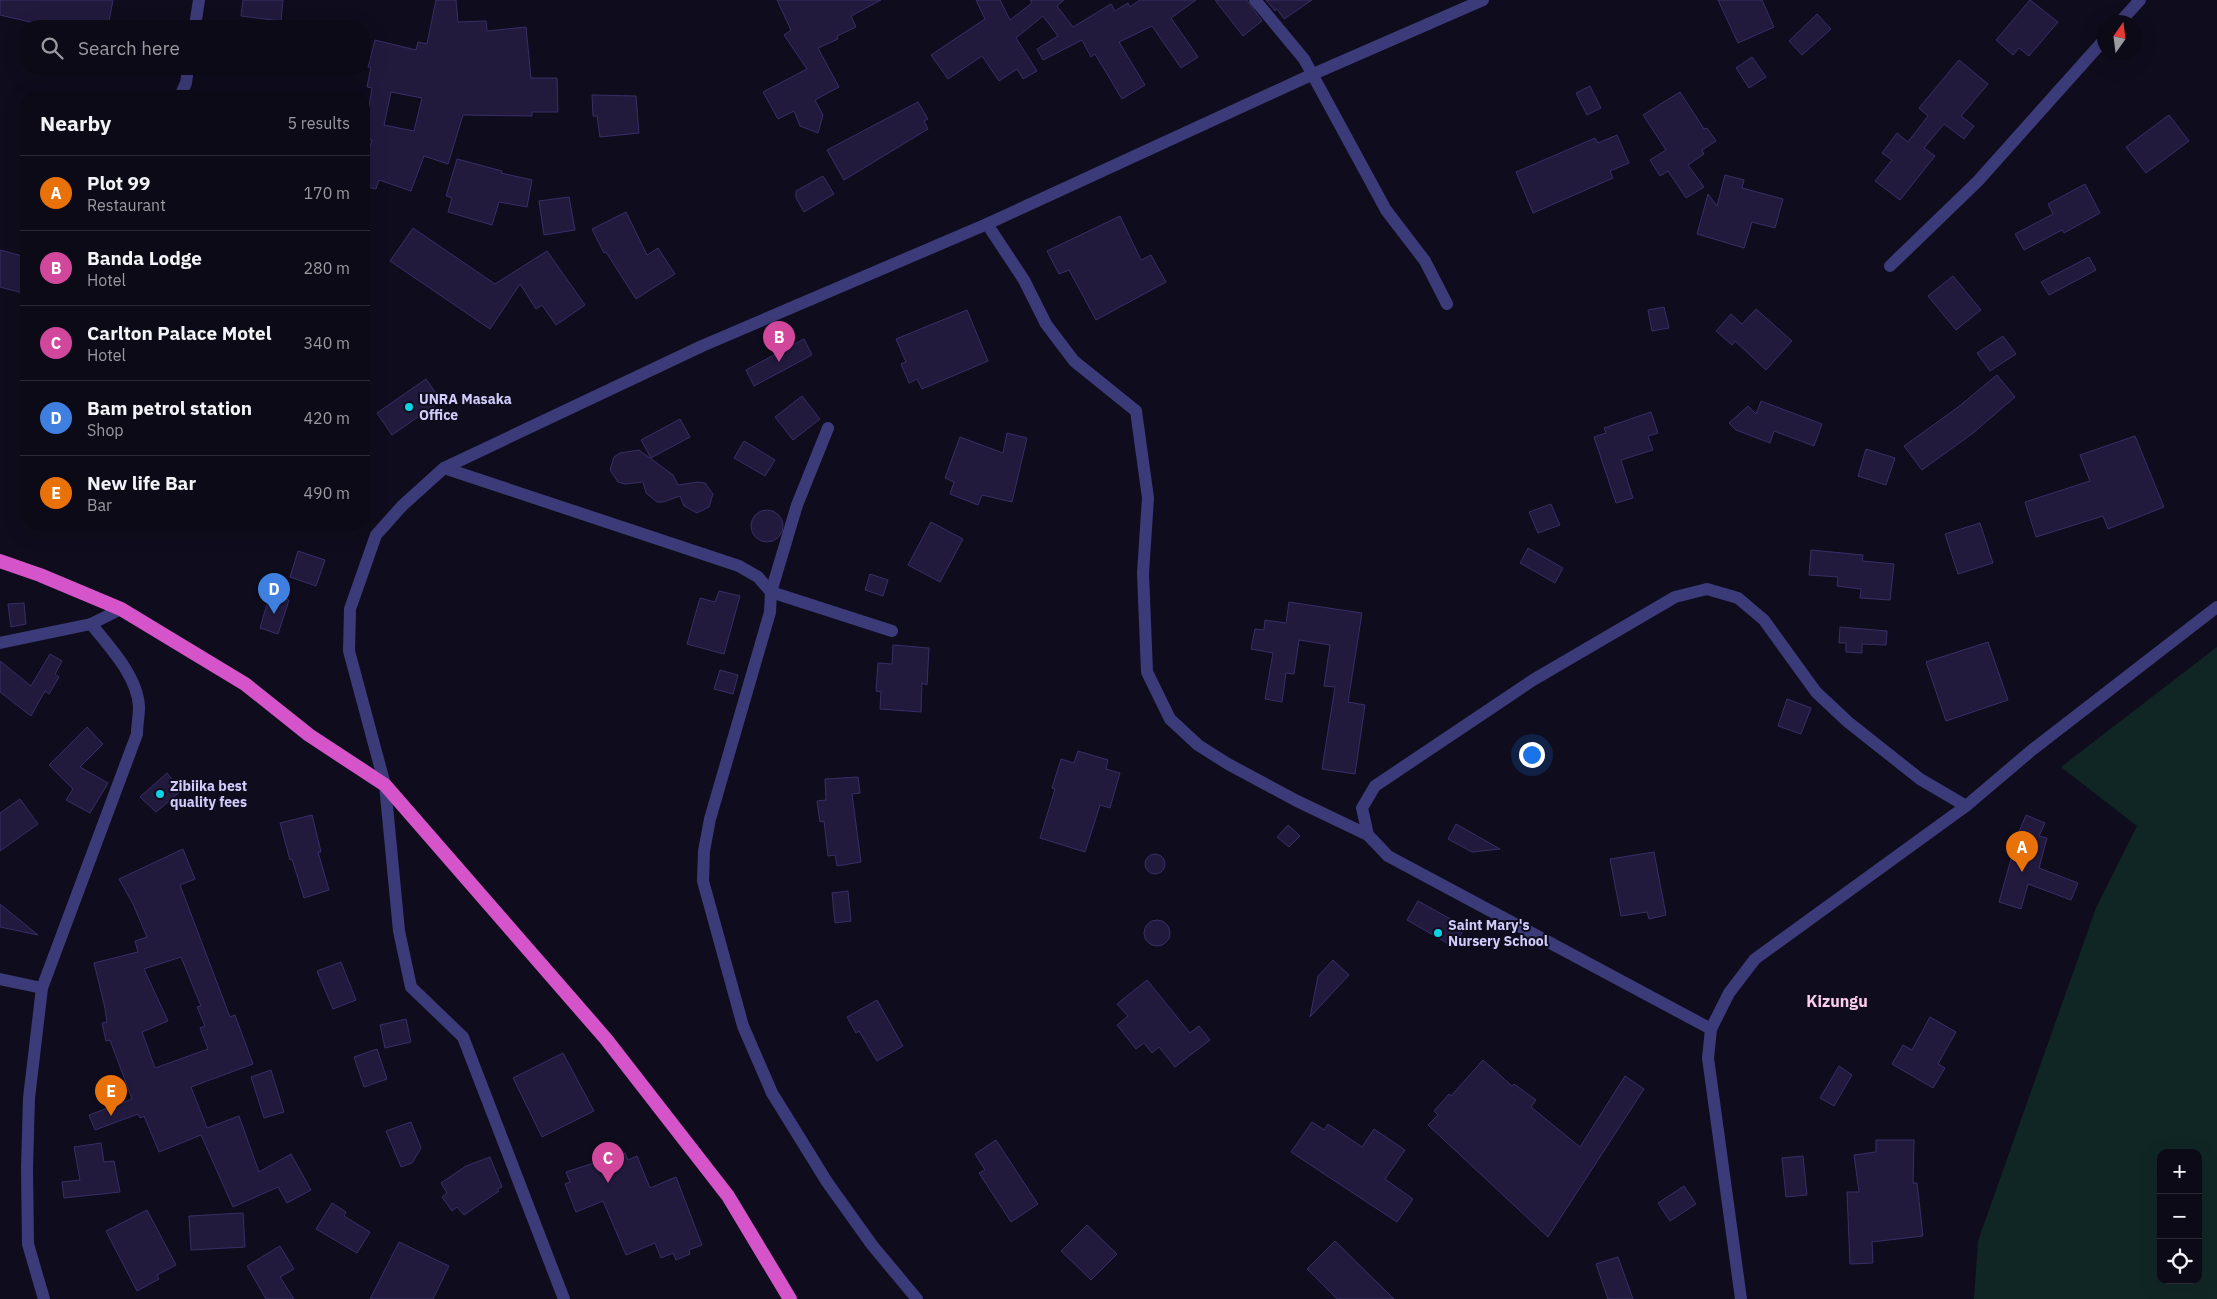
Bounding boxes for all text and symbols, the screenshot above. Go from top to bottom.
north arrow [2097,15,2142,60]
search box [20,20,370,75]
icon: search [38,34,66,62]
text: Search here [78,36,180,60]
text: Nearby [40,109,111,137]
text: 5 results [287,113,350,133]
text: Plot 99 [87,171,150,195]
text: A [51,183,61,203]
text: 170 m [303,183,350,203]
text: Restaurant [87,195,166,215]
text: Banda Lodge [87,246,202,270]
text: B [51,258,61,278]
text: 280 m [303,258,350,278]
text: Hotel [87,270,126,290]
text: Carlton Palace Motel [87,321,272,345]
pin: B [763,321,795,362]
text: C [51,333,61,353]
text: 340 m [303,333,350,353]
text: Hotel [87,345,126,365]
place label: UNRA Masaka Office [419,390,512,424]
text: Bam petrol station [87,396,252,420]
marker: UNRA Masaka Office [403,401,415,413]
text: D [50,408,62,428]
text: 420 m [303,408,350,428]
text: Shop [87,420,124,440]
text: New life Bar [87,471,196,495]
text: E [51,483,61,503]
text: 490 m [303,483,350,503]
text: Bar [87,495,112,515]
pin: D [258,573,290,614]
your location [1519,742,1545,768]
place label: Zibiika best quality fees [170,777,247,811]
marker: Zibiika best quality fees [154,788,166,800]
pin: A [2006,831,2038,872]
place label: Saint Mary's Nursery School [1448,916,1548,950]
marker: Saint Mary's Nursery School [1432,927,1444,939]
district label: Kizungu [1806,991,1868,1011]
pin: E [95,1075,127,1116]
pin: C [592,1142,624,1183]
map controls [2157,1149,2202,1284]
button: + [2157,1149,2202,1194]
button: − [2157,1194,2202,1239]
button: locate [2157,1239,2202,1284]

